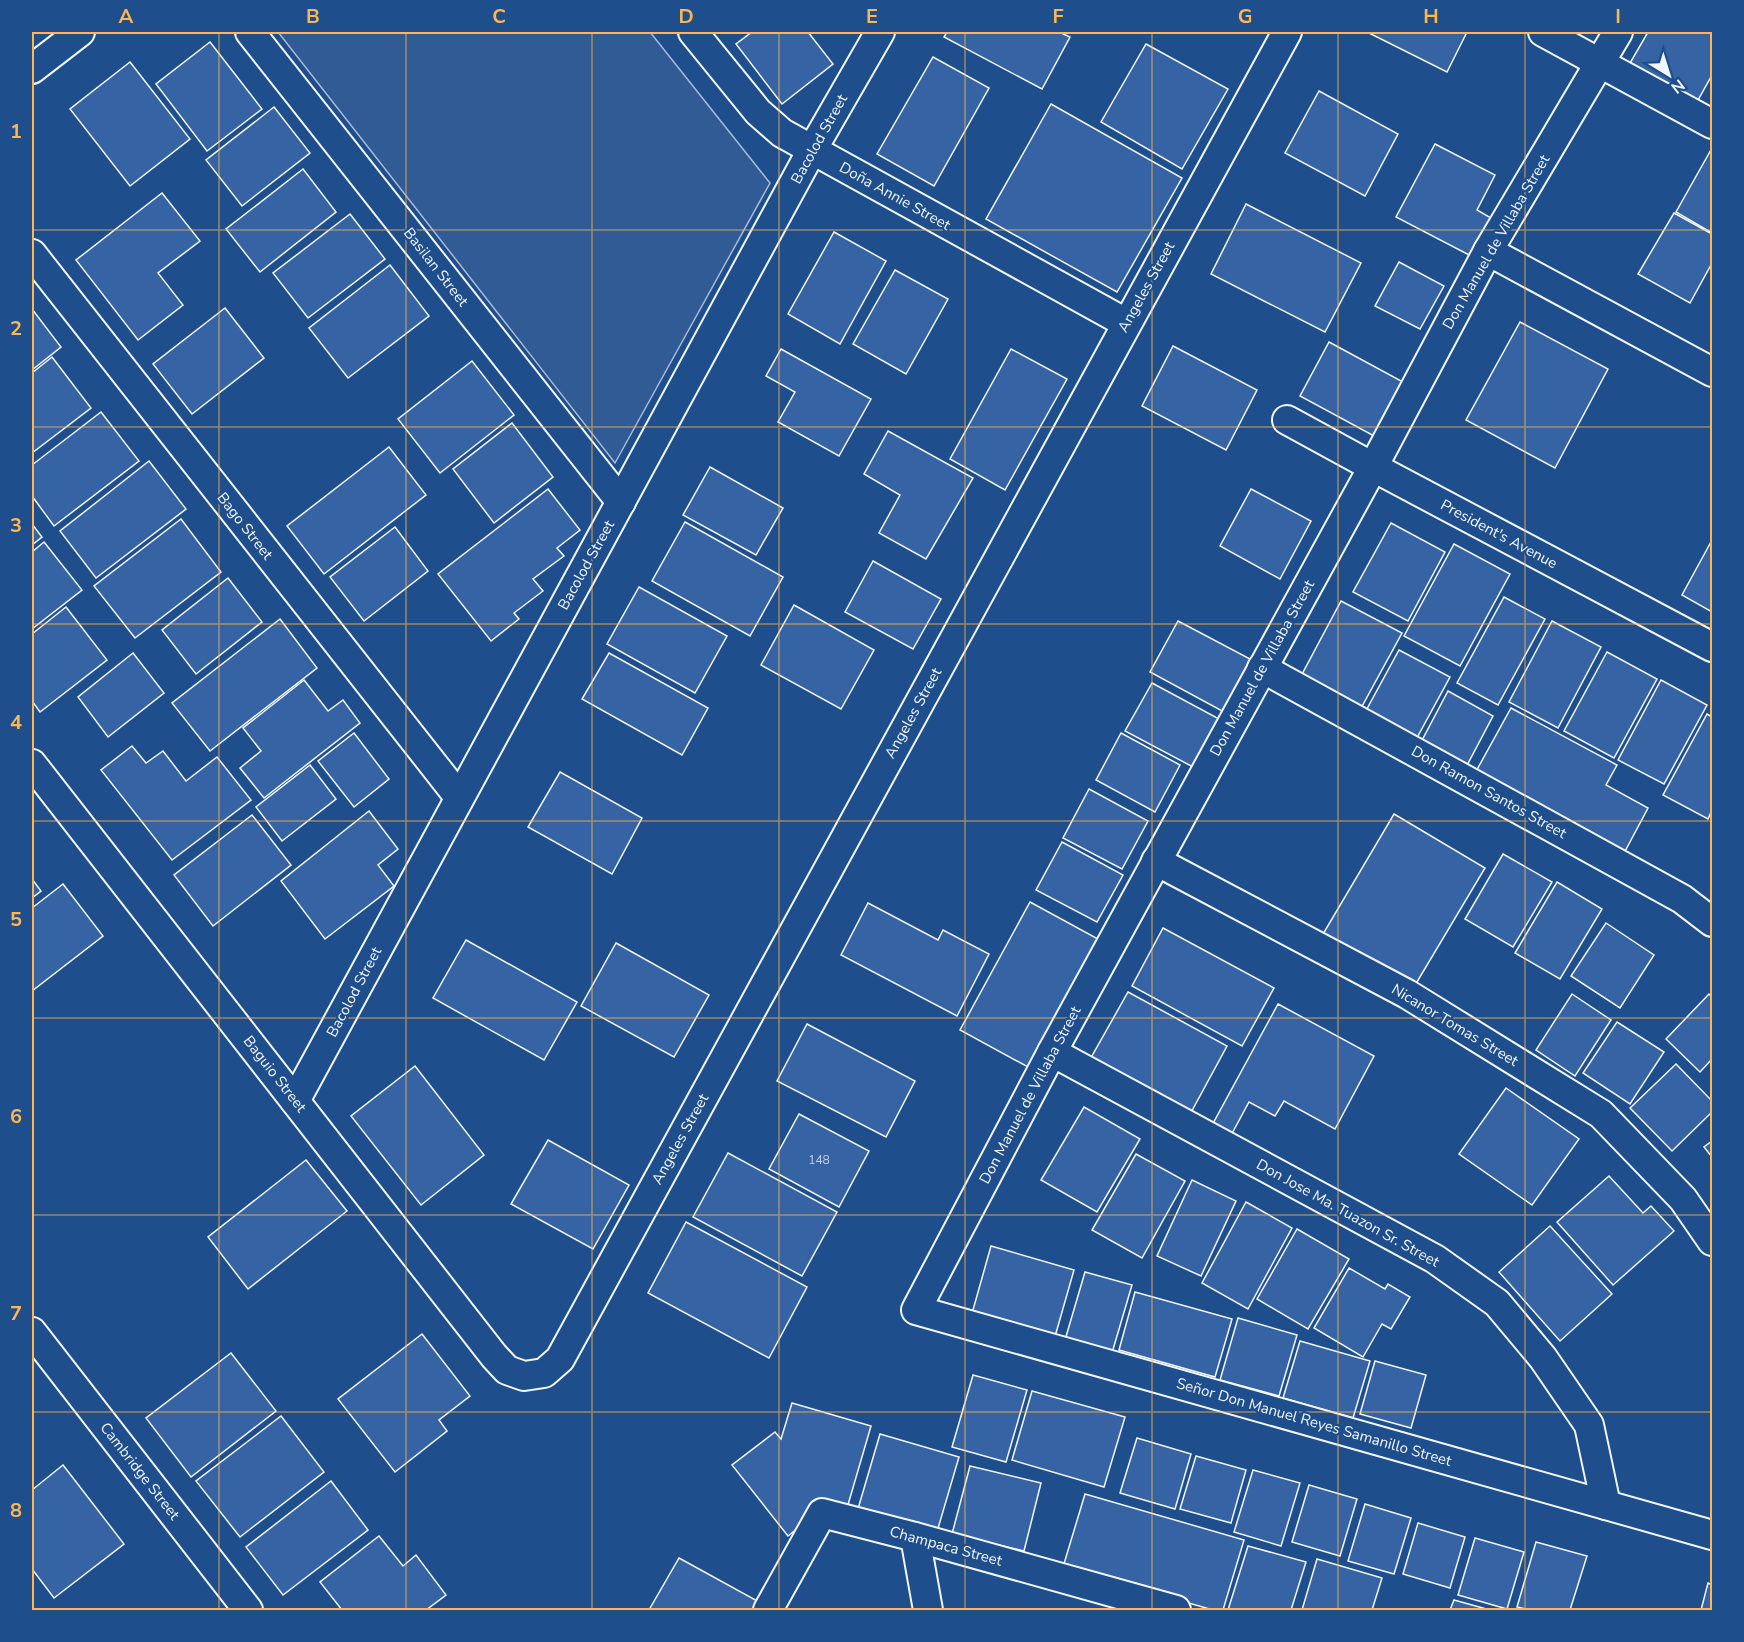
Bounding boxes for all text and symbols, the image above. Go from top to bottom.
text: A [119,3,134,30]
text: B [306,3,320,30]
text: C [492,3,506,30]
text: D [678,3,694,30]
text: E [866,3,878,30]
text: F [1052,3,1064,30]
text: G [1238,3,1252,30]
text: H [1423,3,1439,30]
text: I [1615,3,1621,30]
north arrow [1639,45,1699,105]
text: N [1666,74,1689,98]
street label: Bacolod Street [786,90,852,187]
text: 1 [10,118,22,145]
street label: Don Manuel de Villaba Street [1438,150,1555,333]
street label: Doña Annie Street [836,157,955,235]
street label: Basilan Street [399,224,473,311]
street label: Angeles Street [1113,238,1179,336]
text: 2 [10,315,22,342]
street label: Bago Street [212,488,278,564]
street label: President's Avenue [1437,495,1561,573]
text: 3 [10,512,22,539]
street label: Bacolod Street [553,516,619,613]
street label: Don Manuel de Villaba Street [1205,576,1319,760]
street label: Angeles Street [880,664,946,762]
text: 4 [10,709,22,736]
street label: Don Ramon Santos Street [1408,741,1571,843]
text: 5 [10,906,22,933]
street label: Bacolod Street [322,943,387,1041]
street label: Nicanor Tomas Street [1388,979,1523,1071]
street label: Don Manuel de Villaba Street [975,1002,1086,1187]
street label: Baguio Street [239,1032,312,1117]
street label: Angeles Street [647,1090,713,1188]
text: 6 [10,1103,22,1130]
house number: 148 [808,1152,830,1168]
street label: Don Jose Ma. Tuazon Sr. Street [1253,1154,1444,1272]
text: 7 [10,1300,22,1327]
street label: Señor Don Manuel Reyes Samanillo Street [1174,1373,1455,1471]
street label: Cambridge Street [96,1418,185,1524]
text: 8 [10,1497,22,1524]
street label: Champaca Street [888,1521,1005,1571]

